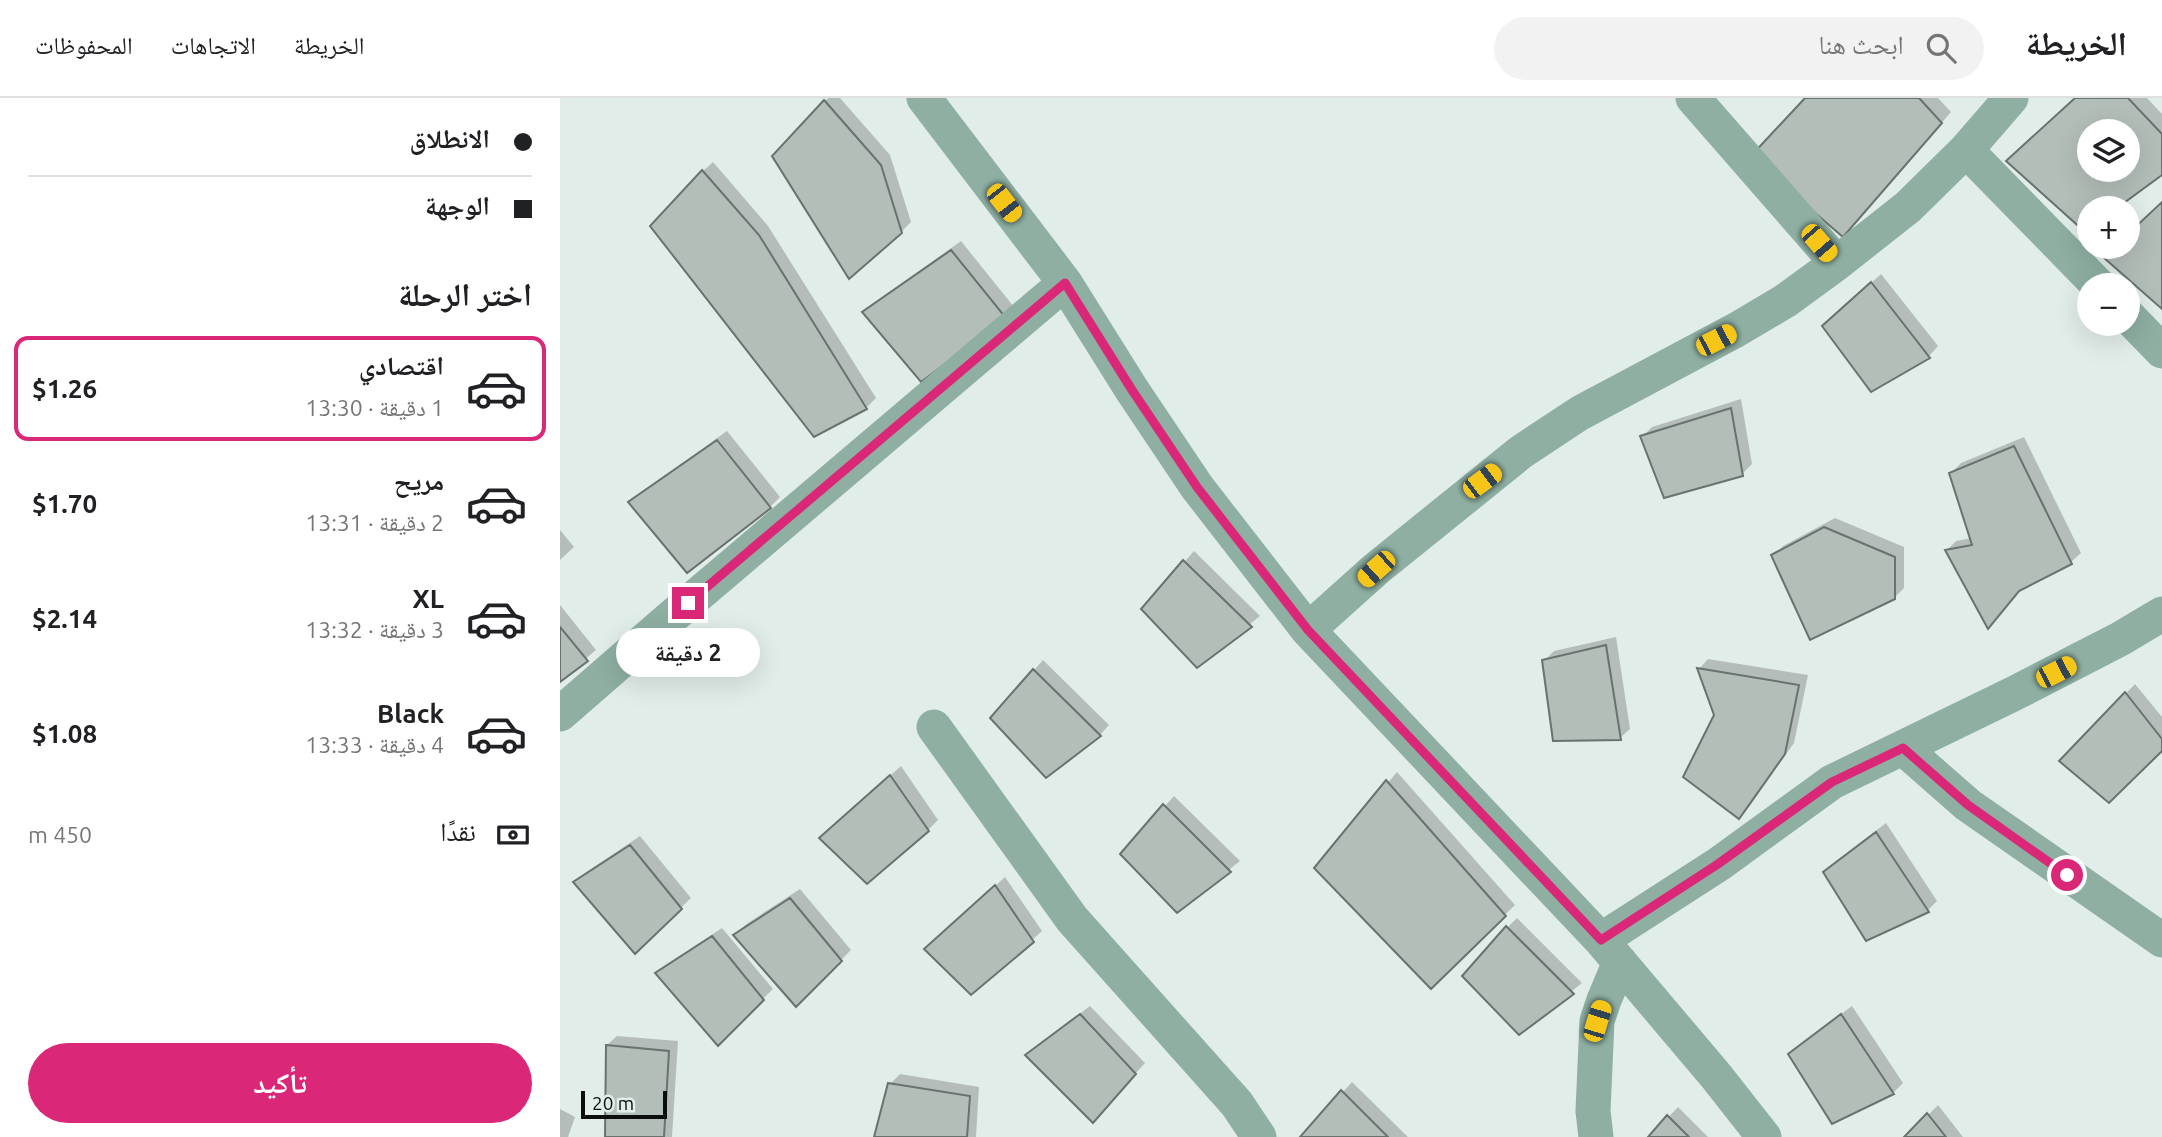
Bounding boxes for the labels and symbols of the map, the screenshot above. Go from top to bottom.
car [983,180,1026,226]
car [1798,220,1841,266]
car [1693,321,1740,359]
car [1459,460,1506,502]
car [1354,547,1399,591]
route end [672,587,704,619]
callout: 2 دقيقة [616,628,760,676]
car [2033,653,2080,691]
route start [2051,859,2083,891]
car [1581,998,1614,1044]
scale bar [581,1088,667,1120]

